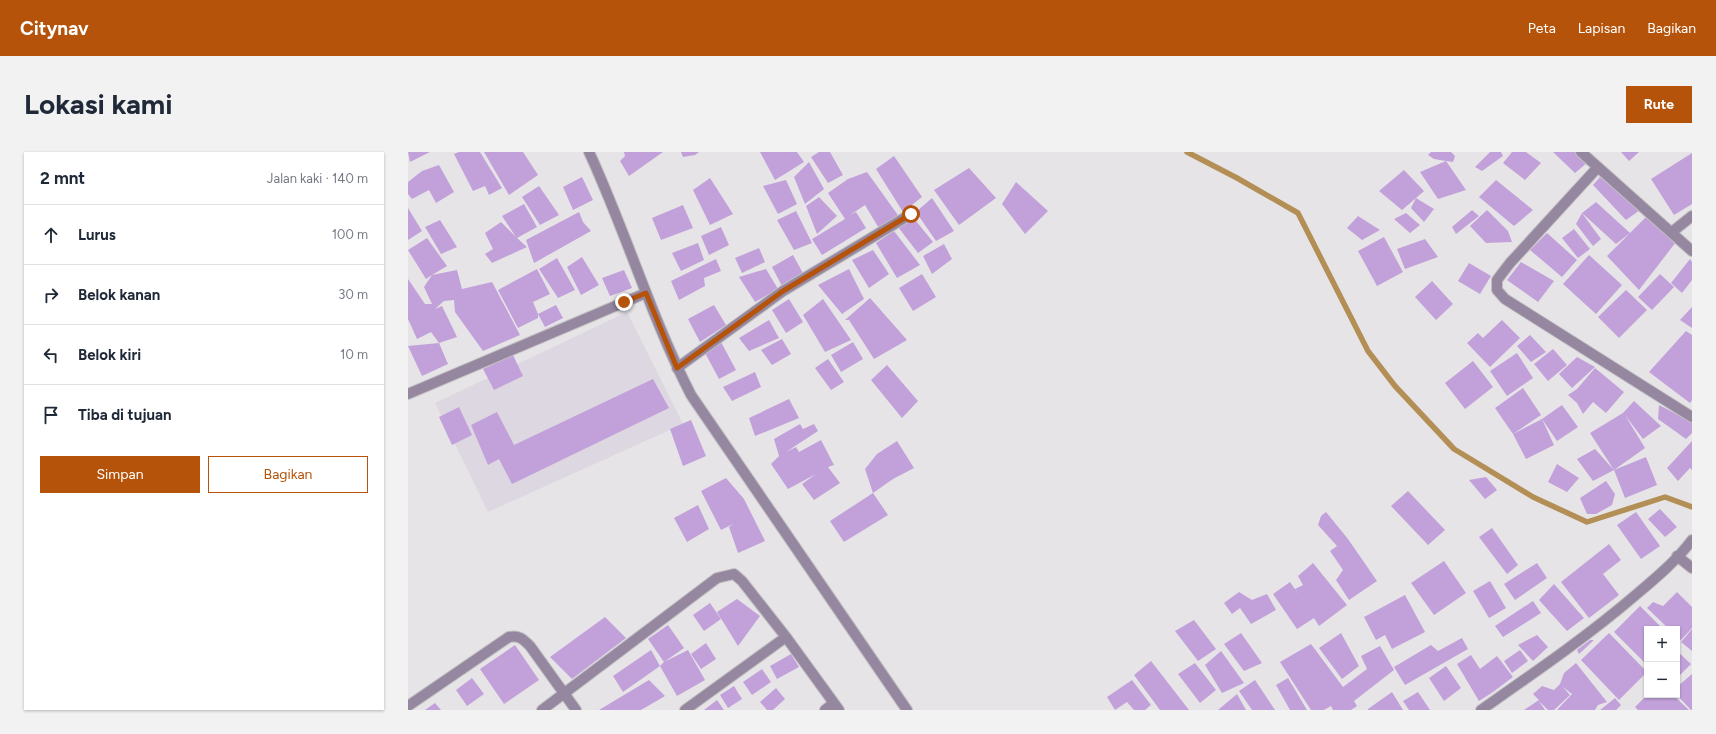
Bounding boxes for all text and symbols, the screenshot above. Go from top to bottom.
text: Citynav [20,17,89,40]
text: Peta [1528,20,1556,37]
text: Lapisan [1578,20,1625,37]
text: Bagikan [1647,20,1696,37]
button: Rute [1626,86,1692,123]
text: Lokasi kami [24,87,173,121]
text: 2 mnt [40,168,85,188]
text: Jalan kaki · 140 m [267,171,368,186]
route start [902,205,920,223]
icon: ahead [40,224,62,246]
text: Lurus [78,226,116,244]
text: 100 m [332,227,368,242]
icon: right [40,284,62,306]
text: Belok kanan [78,286,160,304]
text: 30 m [338,287,368,302]
route end [615,293,633,311]
icon: left [40,344,62,366]
text: Belok kiri [78,346,141,364]
text: 10 m [340,347,368,362]
icon: arrive [40,404,62,426]
text: Tiba di tujuan [78,406,172,424]
button: Simpan [40,456,200,493]
button: Bagikan [208,456,368,493]
map controls [1644,626,1680,698]
button: + [1644,626,1680,662]
button: − [1644,662,1680,698]

